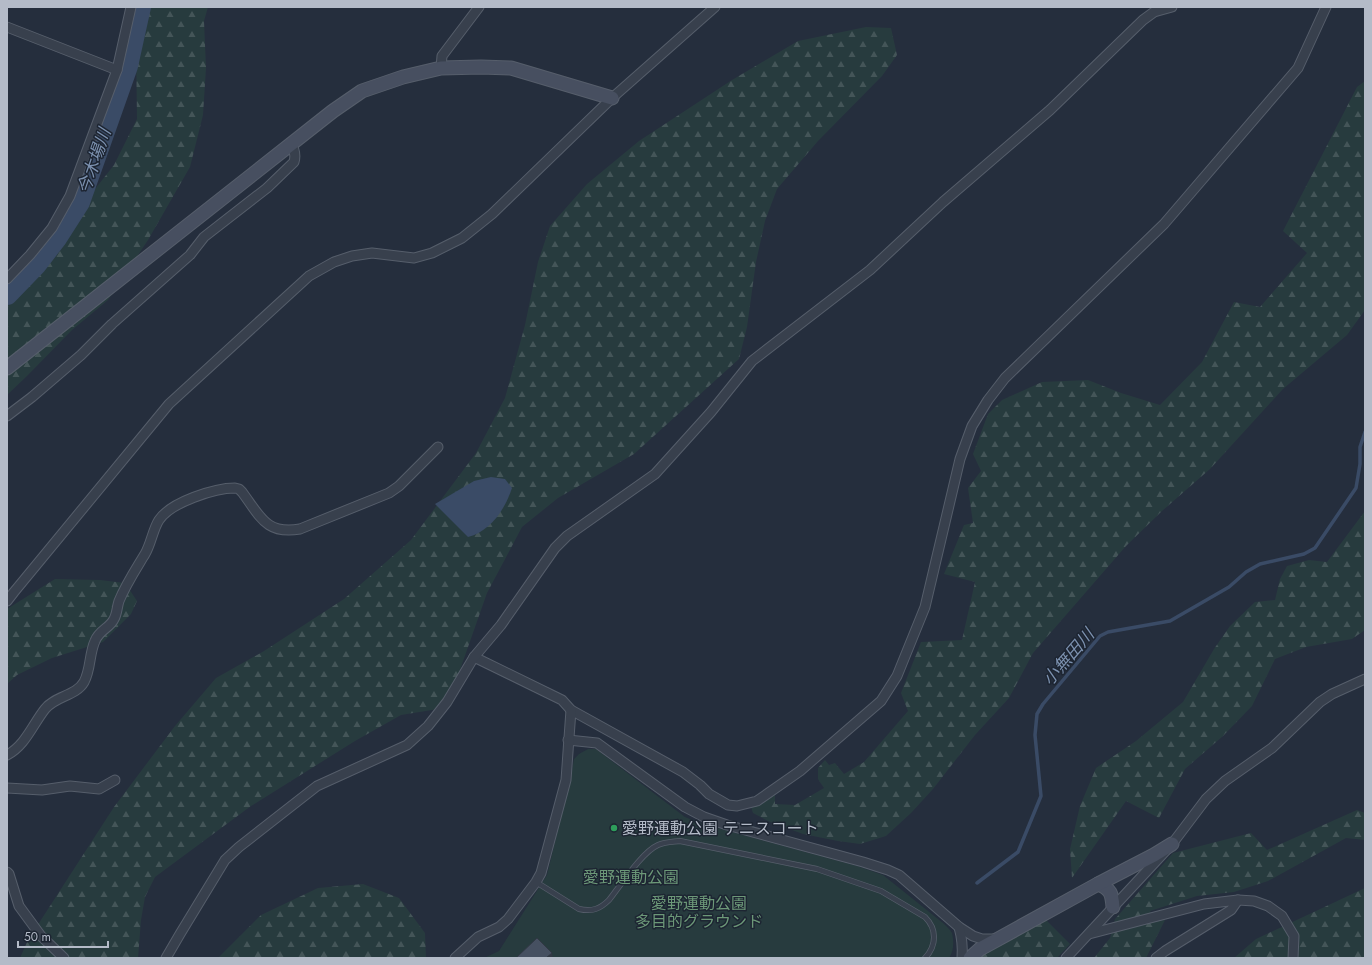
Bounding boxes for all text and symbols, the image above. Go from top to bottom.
water label: 今木場川 [72,123,117,197]
water label: 小無田川 [1037,622,1101,691]
place label: 愛野運動公園 テニスコート [622,817,819,840]
marker: 愛野運動公園 テニスコート [609,823,619,833]
park label: 愛野運動公園 [583,866,679,889]
park label: 愛野運動公園 多目的グラウンド [635,892,763,933]
scale bar [18,923,108,949]
text: 50 m [24,928,51,946]

